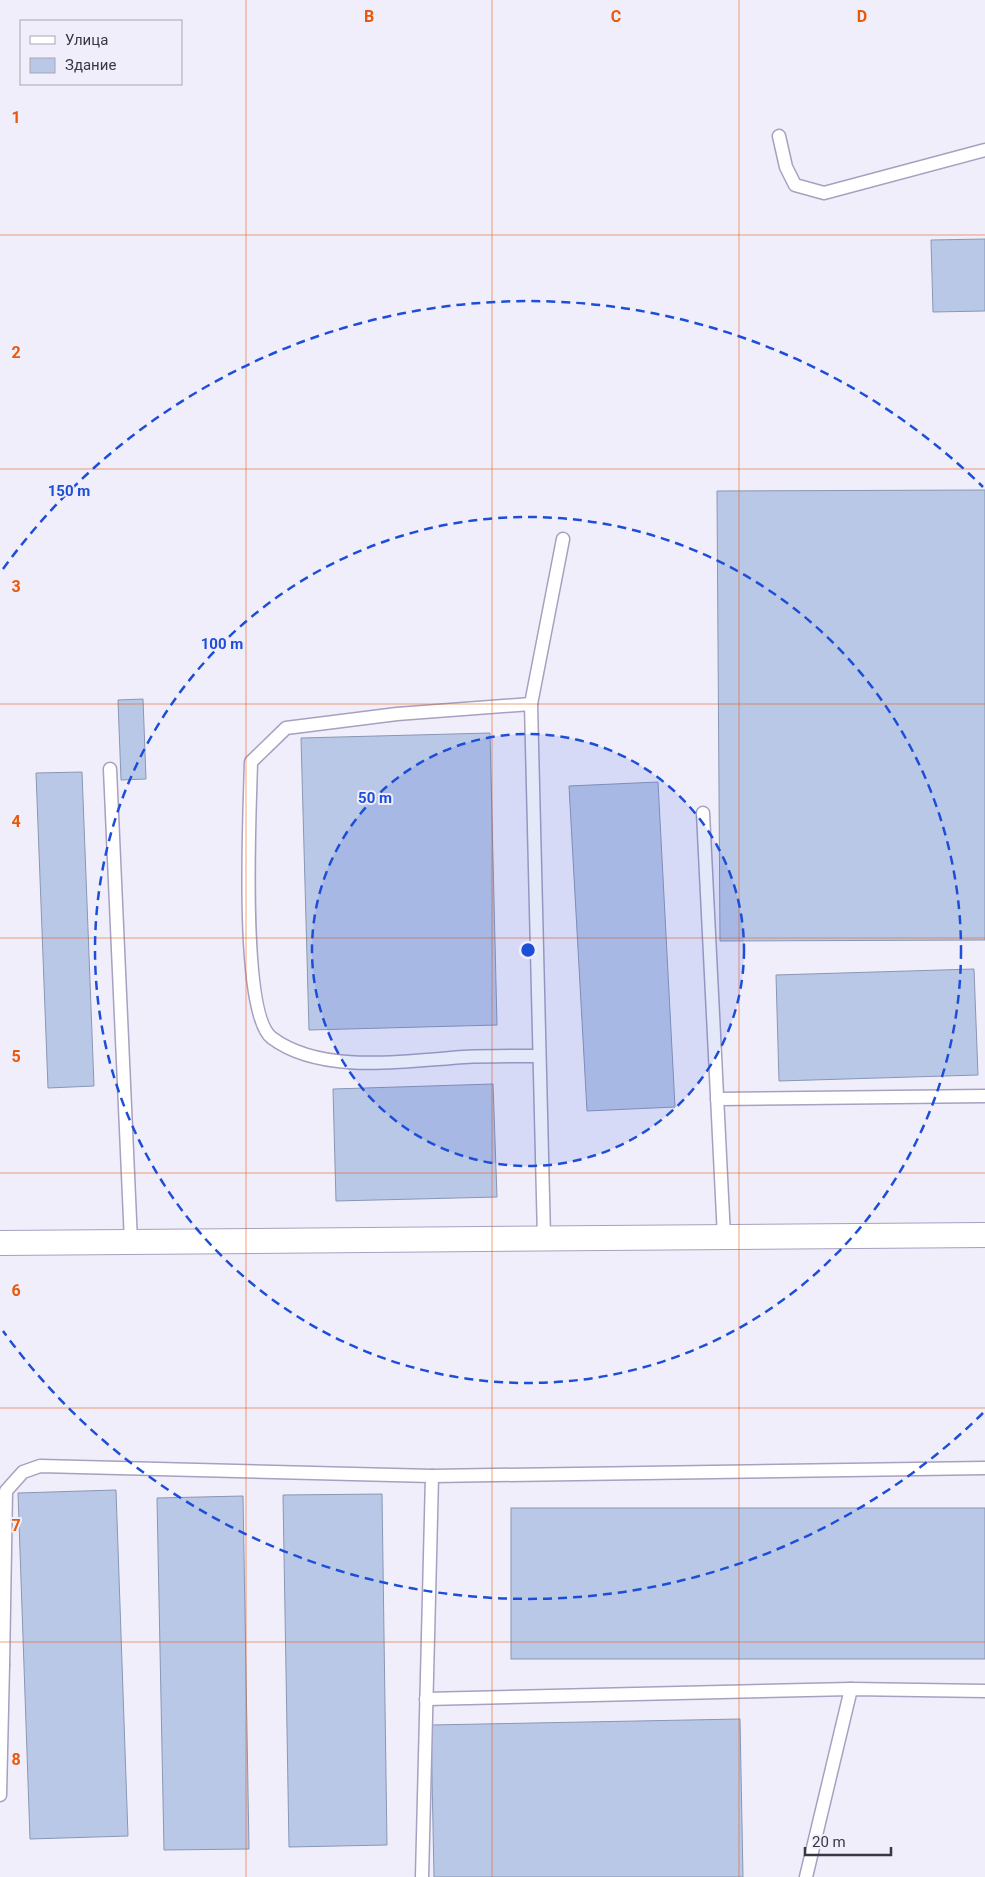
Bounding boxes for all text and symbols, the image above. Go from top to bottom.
text: B [364,7,374,26]
text: C [611,7,621,26]
text: D [857,7,867,26]
legend [20,20,182,85]
text: Улица [65,31,108,49]
text: Здание [65,56,116,74]
text: 1 [11,108,21,127]
text: 2 [11,343,21,362]
text: 150 m [48,482,90,500]
text: 3 [11,577,21,596]
text: 100 m [201,635,243,653]
text: 50 m [358,789,392,807]
text: 4 [11,812,21,831]
centre of rings [519,941,537,959]
text: 5 [11,1047,21,1066]
text: 6 [11,1281,21,1300]
text: 7 [11,1516,21,1535]
text: 8 [11,1750,21,1769]
scale bar [805,1824,891,1856]
text: 20 m [812,1833,846,1851]

